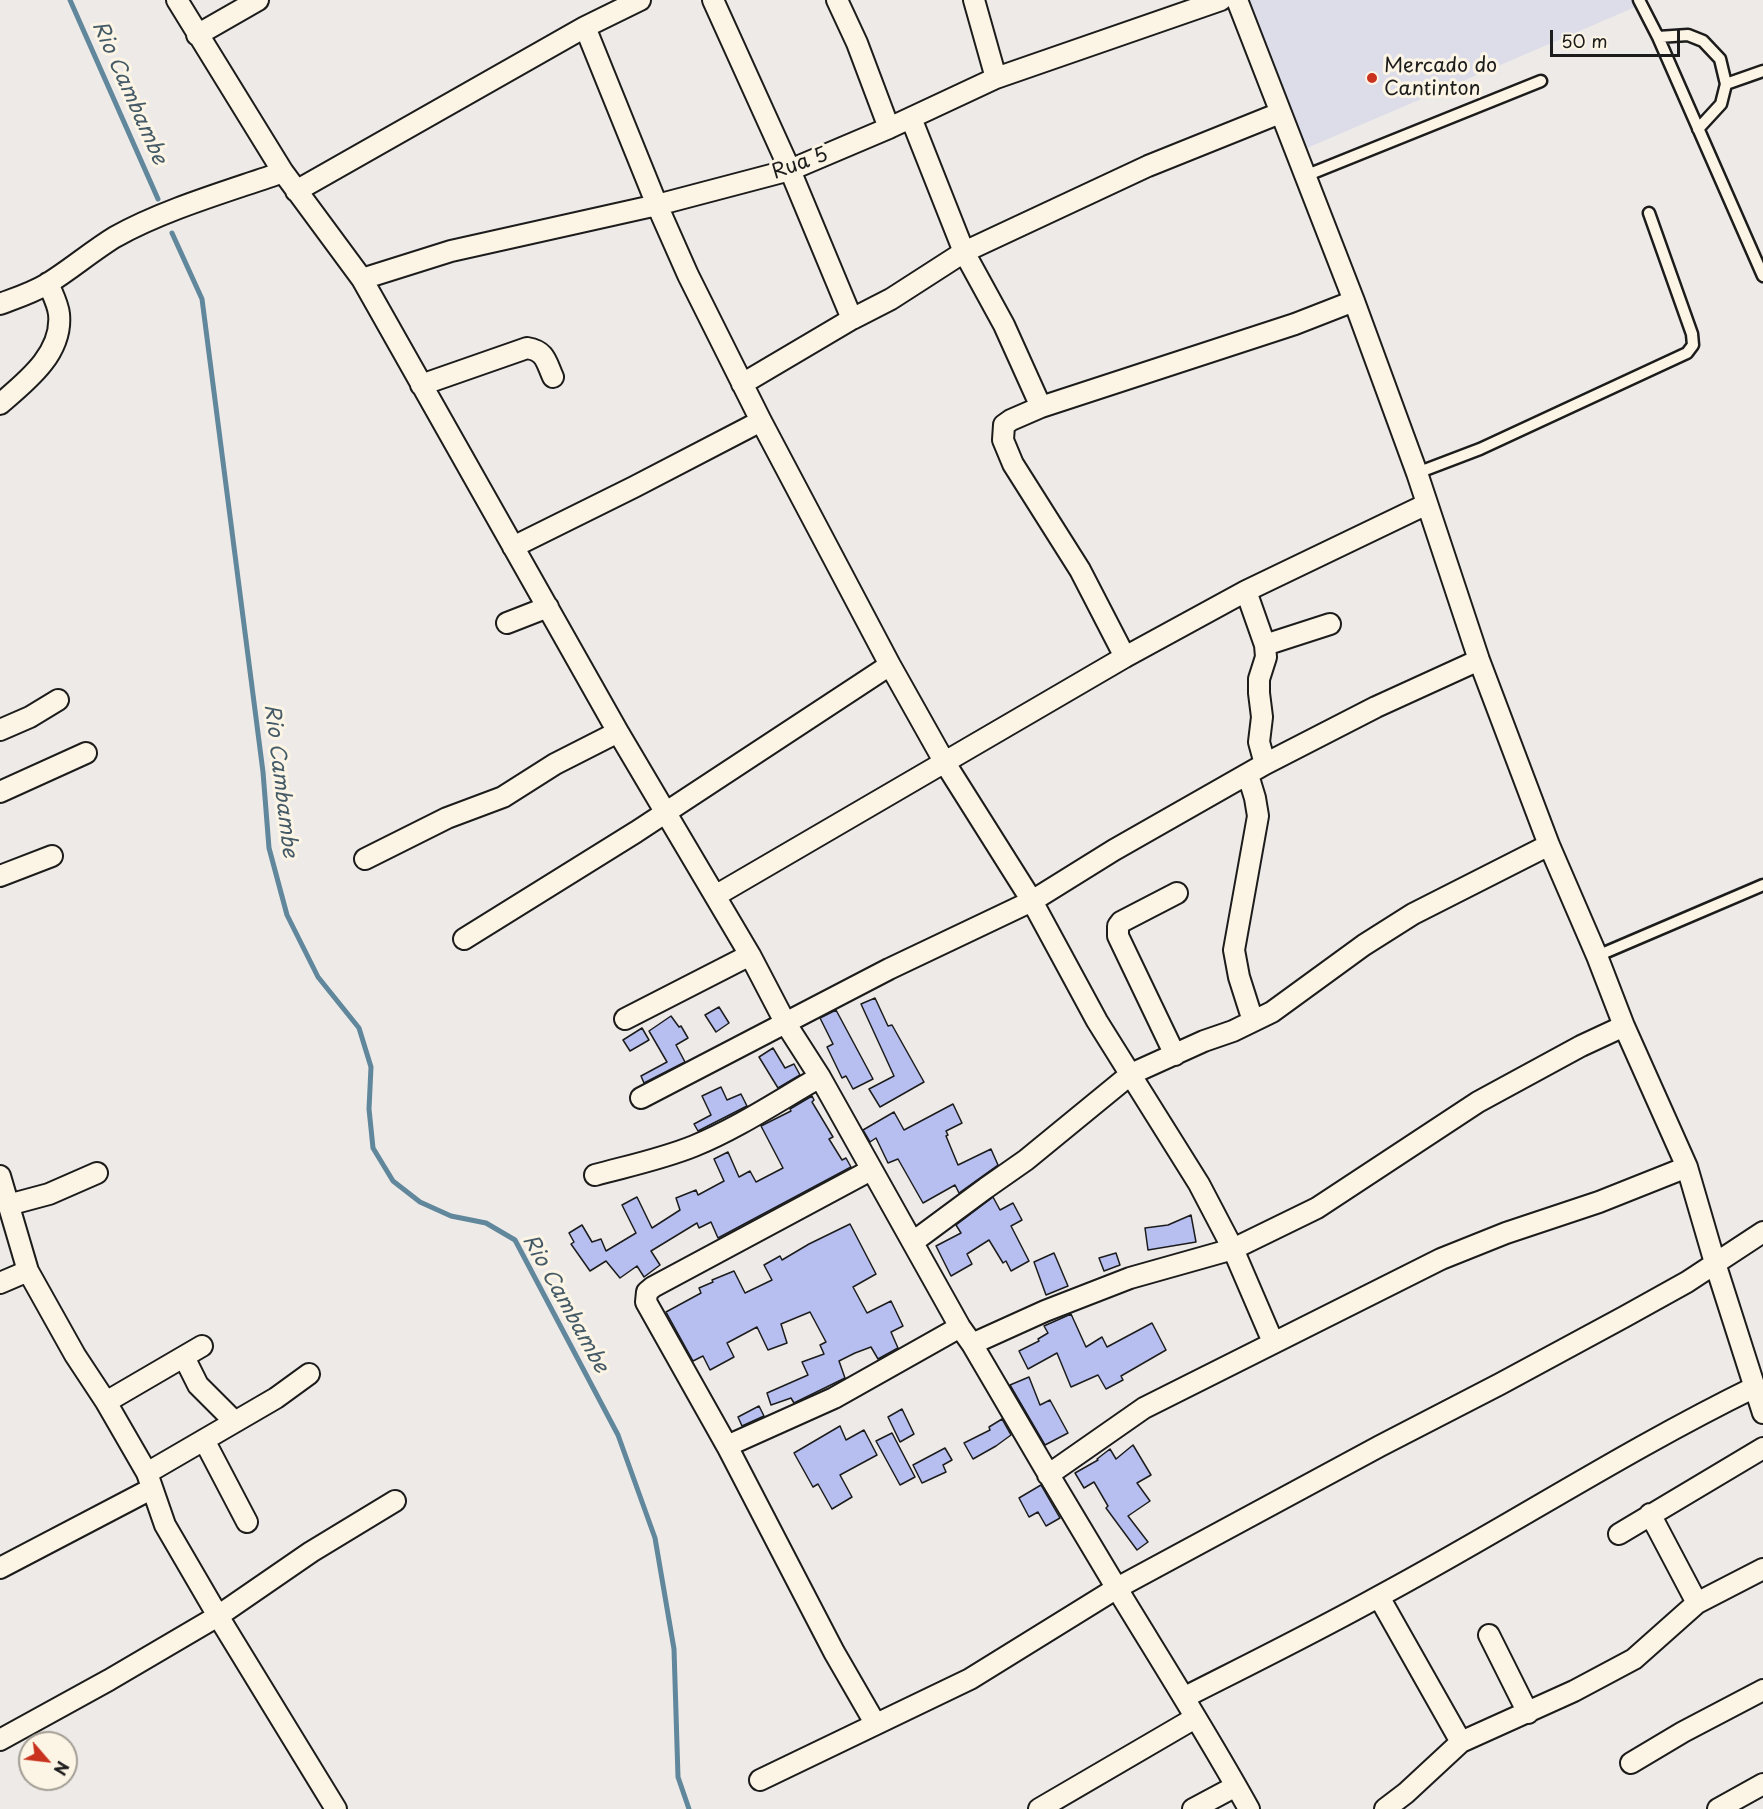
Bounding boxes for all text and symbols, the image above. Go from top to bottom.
water label: Rio Cambambe [86,17,172,169]
scale bar [1553,18,1684,56]
text: 50 m [1561,27,1608,54]
place label: Mercado do Cantinton [1384,54,1497,101]
marker: Mercado do Cantinton [1365,71,1379,85]
street label: Rua 5 [769,143,831,185]
water label: Rio Cambambe [258,703,302,859]
water label: Rio Cambambe [517,1230,613,1378]
north arrow [18,1731,78,1791]
text: N [49,1757,76,1780]

